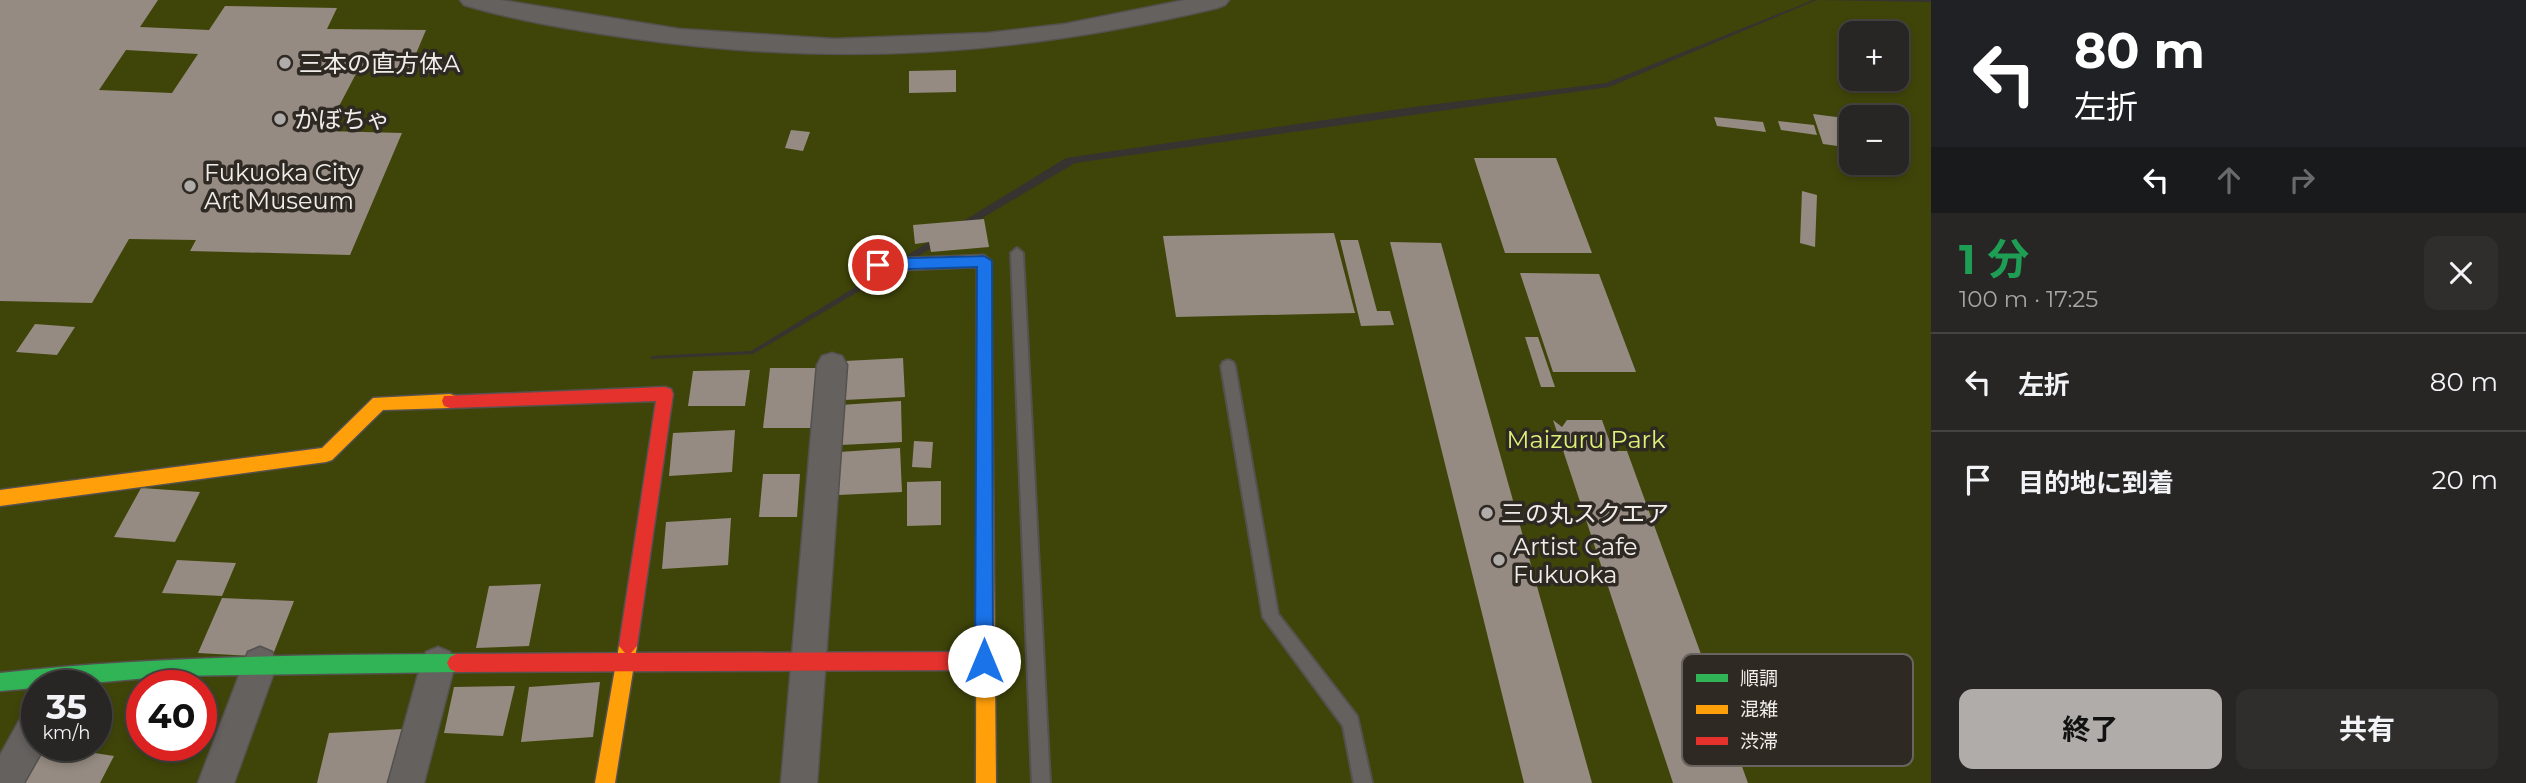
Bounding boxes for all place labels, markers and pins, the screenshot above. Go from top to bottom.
place label: 三本の直方体A [299,49,461,78]
marker: 三本の直方体A [277,55,293,71]
place label: かぼちゃ [294,105,390,134]
marker: かぼちゃ [272,111,288,127]
place label: Fukuoka City Art Museum [204,158,360,215]
marker: Fukuoka City Art Museum [182,178,198,194]
pin [848,235,908,295]
place label: 三の丸スクエア [1501,499,1669,528]
marker: 三の丸スクエア [1479,505,1495,521]
place label: Artist Cafe Fukuoka [1513,532,1638,589]
marker: Artist Cafe Fukuoka [1491,552,1507,568]

